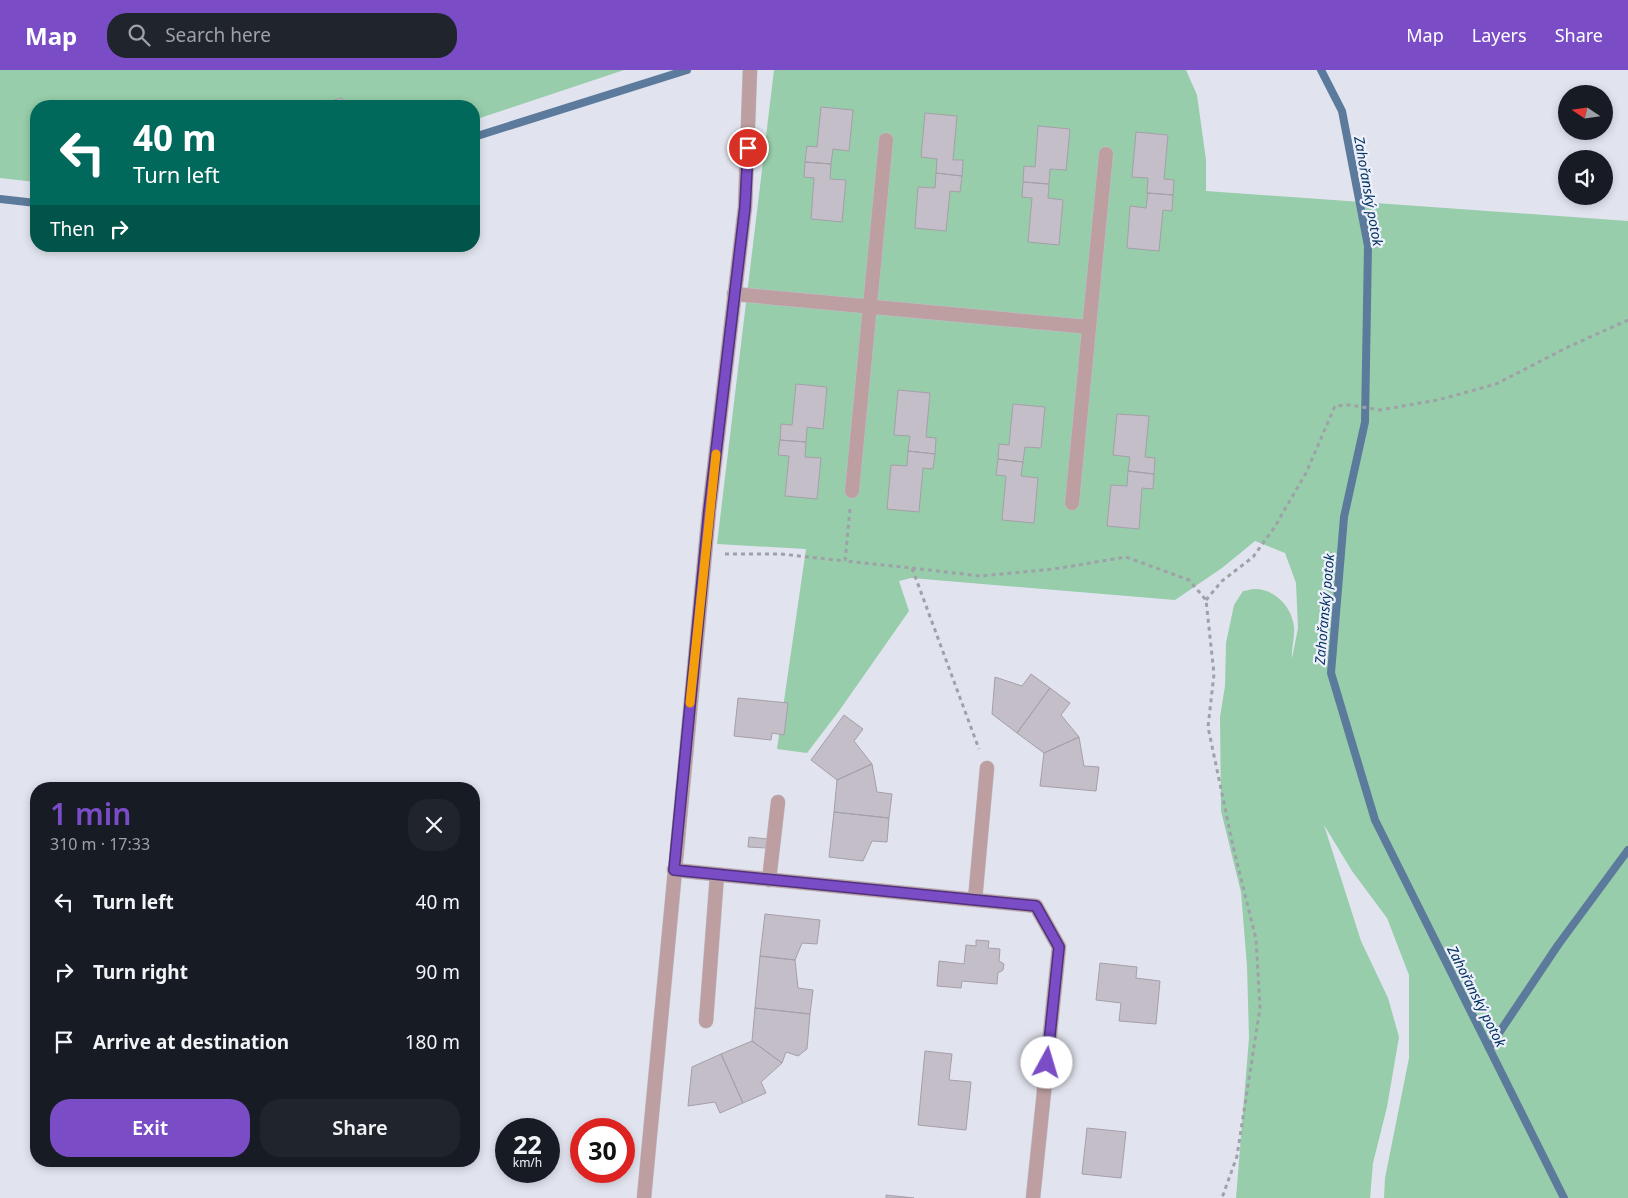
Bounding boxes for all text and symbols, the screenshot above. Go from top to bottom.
search box [107,13,457,58]
text: Map [25,19,77,52]
icon: search [125,21,153,49]
text: Search here [165,22,271,48]
text: Map [1406,23,1444,47]
text: Layers [1472,23,1527,47]
text: Share [1555,23,1603,47]
north arrow [1558,85,1612,140]
map controls [1558,85,1613,205]
text: 40 m [133,114,216,161]
icon: left [50,120,115,185]
pin [727,127,769,169]
icon: arrive [734,134,762,162]
water label: Zahořanský potok [1350,134,1388,249]
button: sound [1558,150,1613,205]
text: Turn left [133,159,220,189]
icon: right [105,215,133,243]
text: Then [50,216,95,242]
water label: Zahořanský potok [1310,552,1338,666]
text: 1 min [50,793,131,834]
button: close [408,799,460,851]
text: 310 m · 17:33 [50,833,150,855]
icon: left [50,888,78,916]
text: Turn left [93,889,174,915]
text: 40 m [416,889,460,915]
water label: Zahořanský potok [1443,941,1511,1051]
icon: right [50,958,78,986]
text: Turn right [93,959,188,985]
text: 90 m [416,959,460,985]
icon: arrive [50,1028,78,1056]
text: Arrive at destination [93,1029,289,1055]
text: 180 m [405,1029,460,1055]
position arrow [1020,1036,1072,1088]
button: Exit [50,1099,250,1157]
button: Share [260,1099,460,1157]
speed limit sign: 30 [570,1118,635,1183]
text: 22 [513,1127,542,1161]
text: km/h [513,1154,542,1171]

